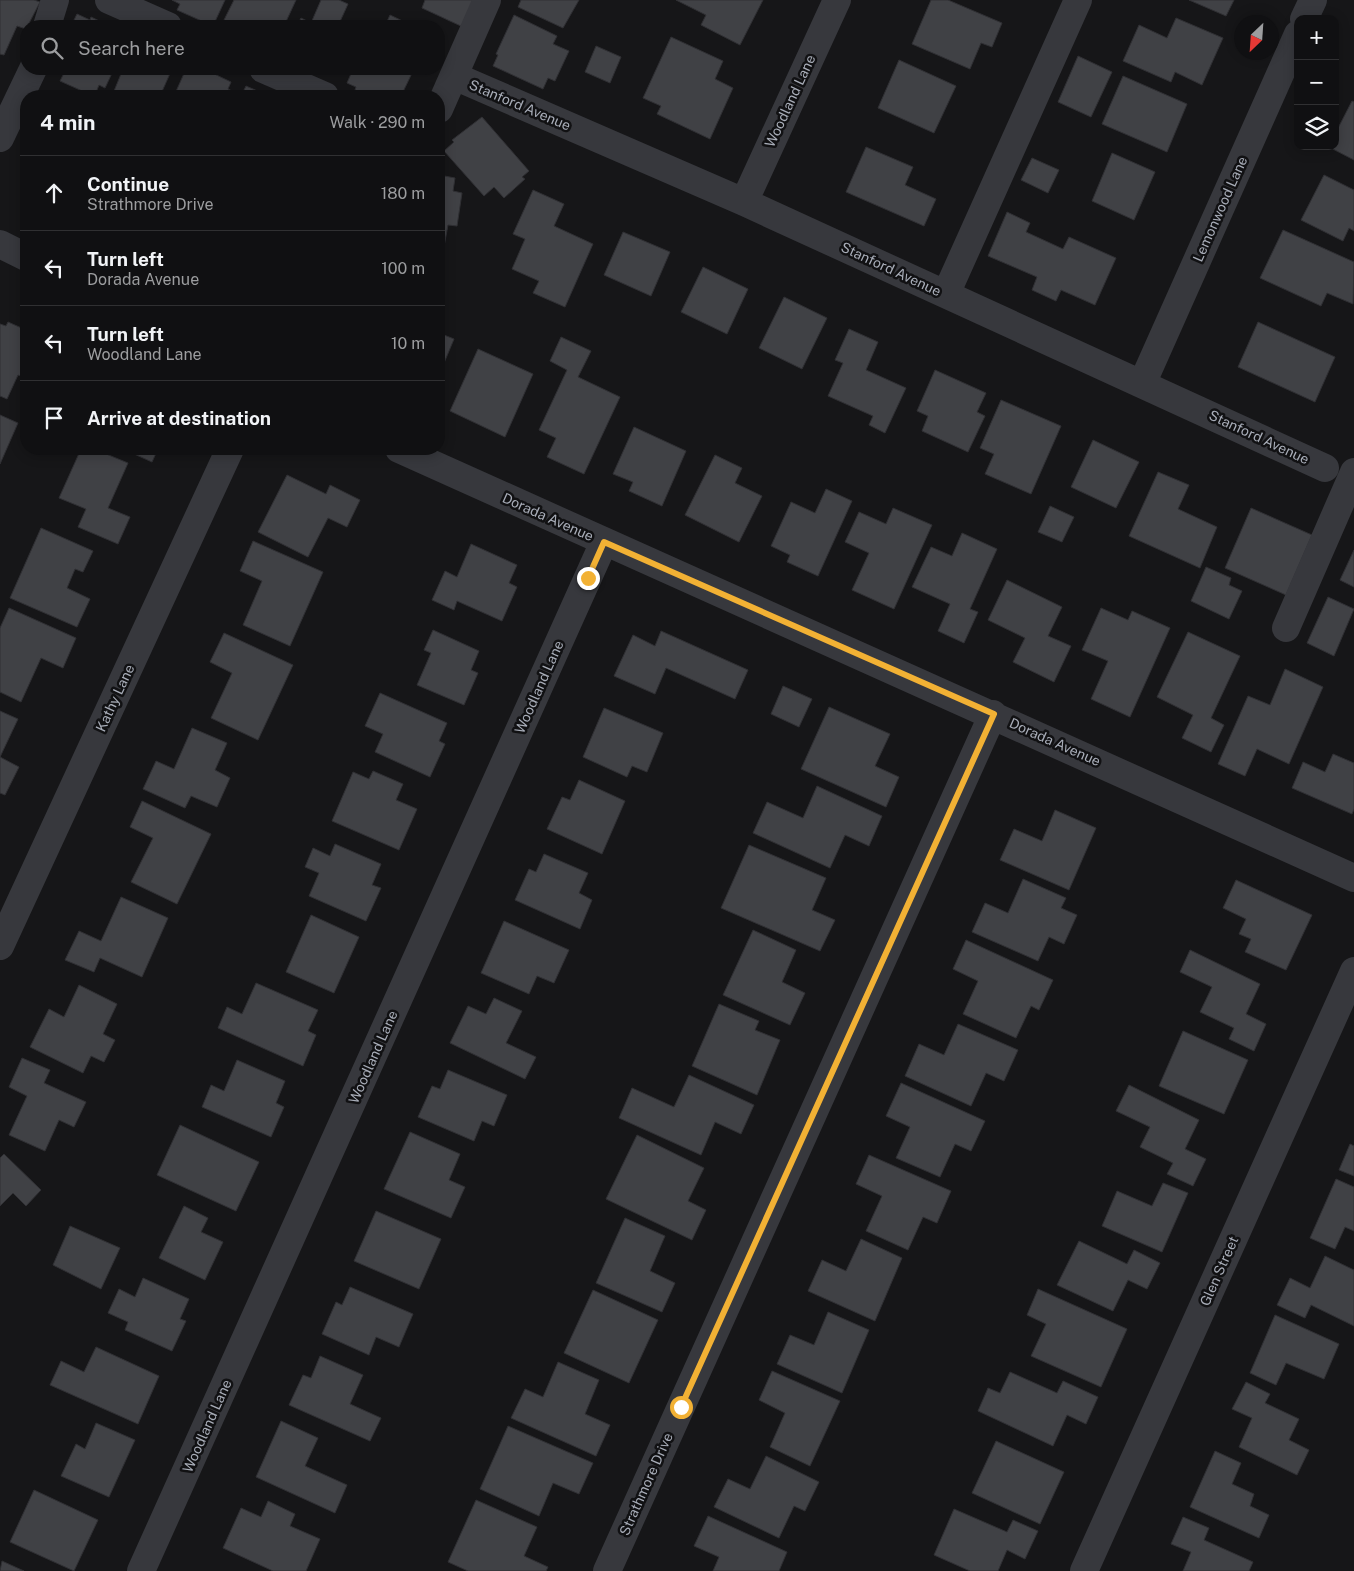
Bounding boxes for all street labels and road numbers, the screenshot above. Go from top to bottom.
street label: Woodland Lane [762,52,818,150]
street label: Stanford Avenue [467,76,573,134]
street label: Lemonwood Lane [1190,154,1250,264]
street label: Stanford Avenue [838,239,944,299]
street label: Stanford Avenue [1206,407,1312,467]
street label: Dorada Avenue [500,490,596,544]
street label: Woodland Lane [511,638,567,736]
street label: Kathy Lane [92,662,138,734]
street label: Dorada Avenue [1007,715,1103,769]
street label: Woodland Lane [345,1008,401,1106]
street label: Glen Street [1197,1234,1241,1308]
street label: Woodland Lane [179,1377,235,1475]
street label: Strathmore Drive [616,1430,676,1538]

